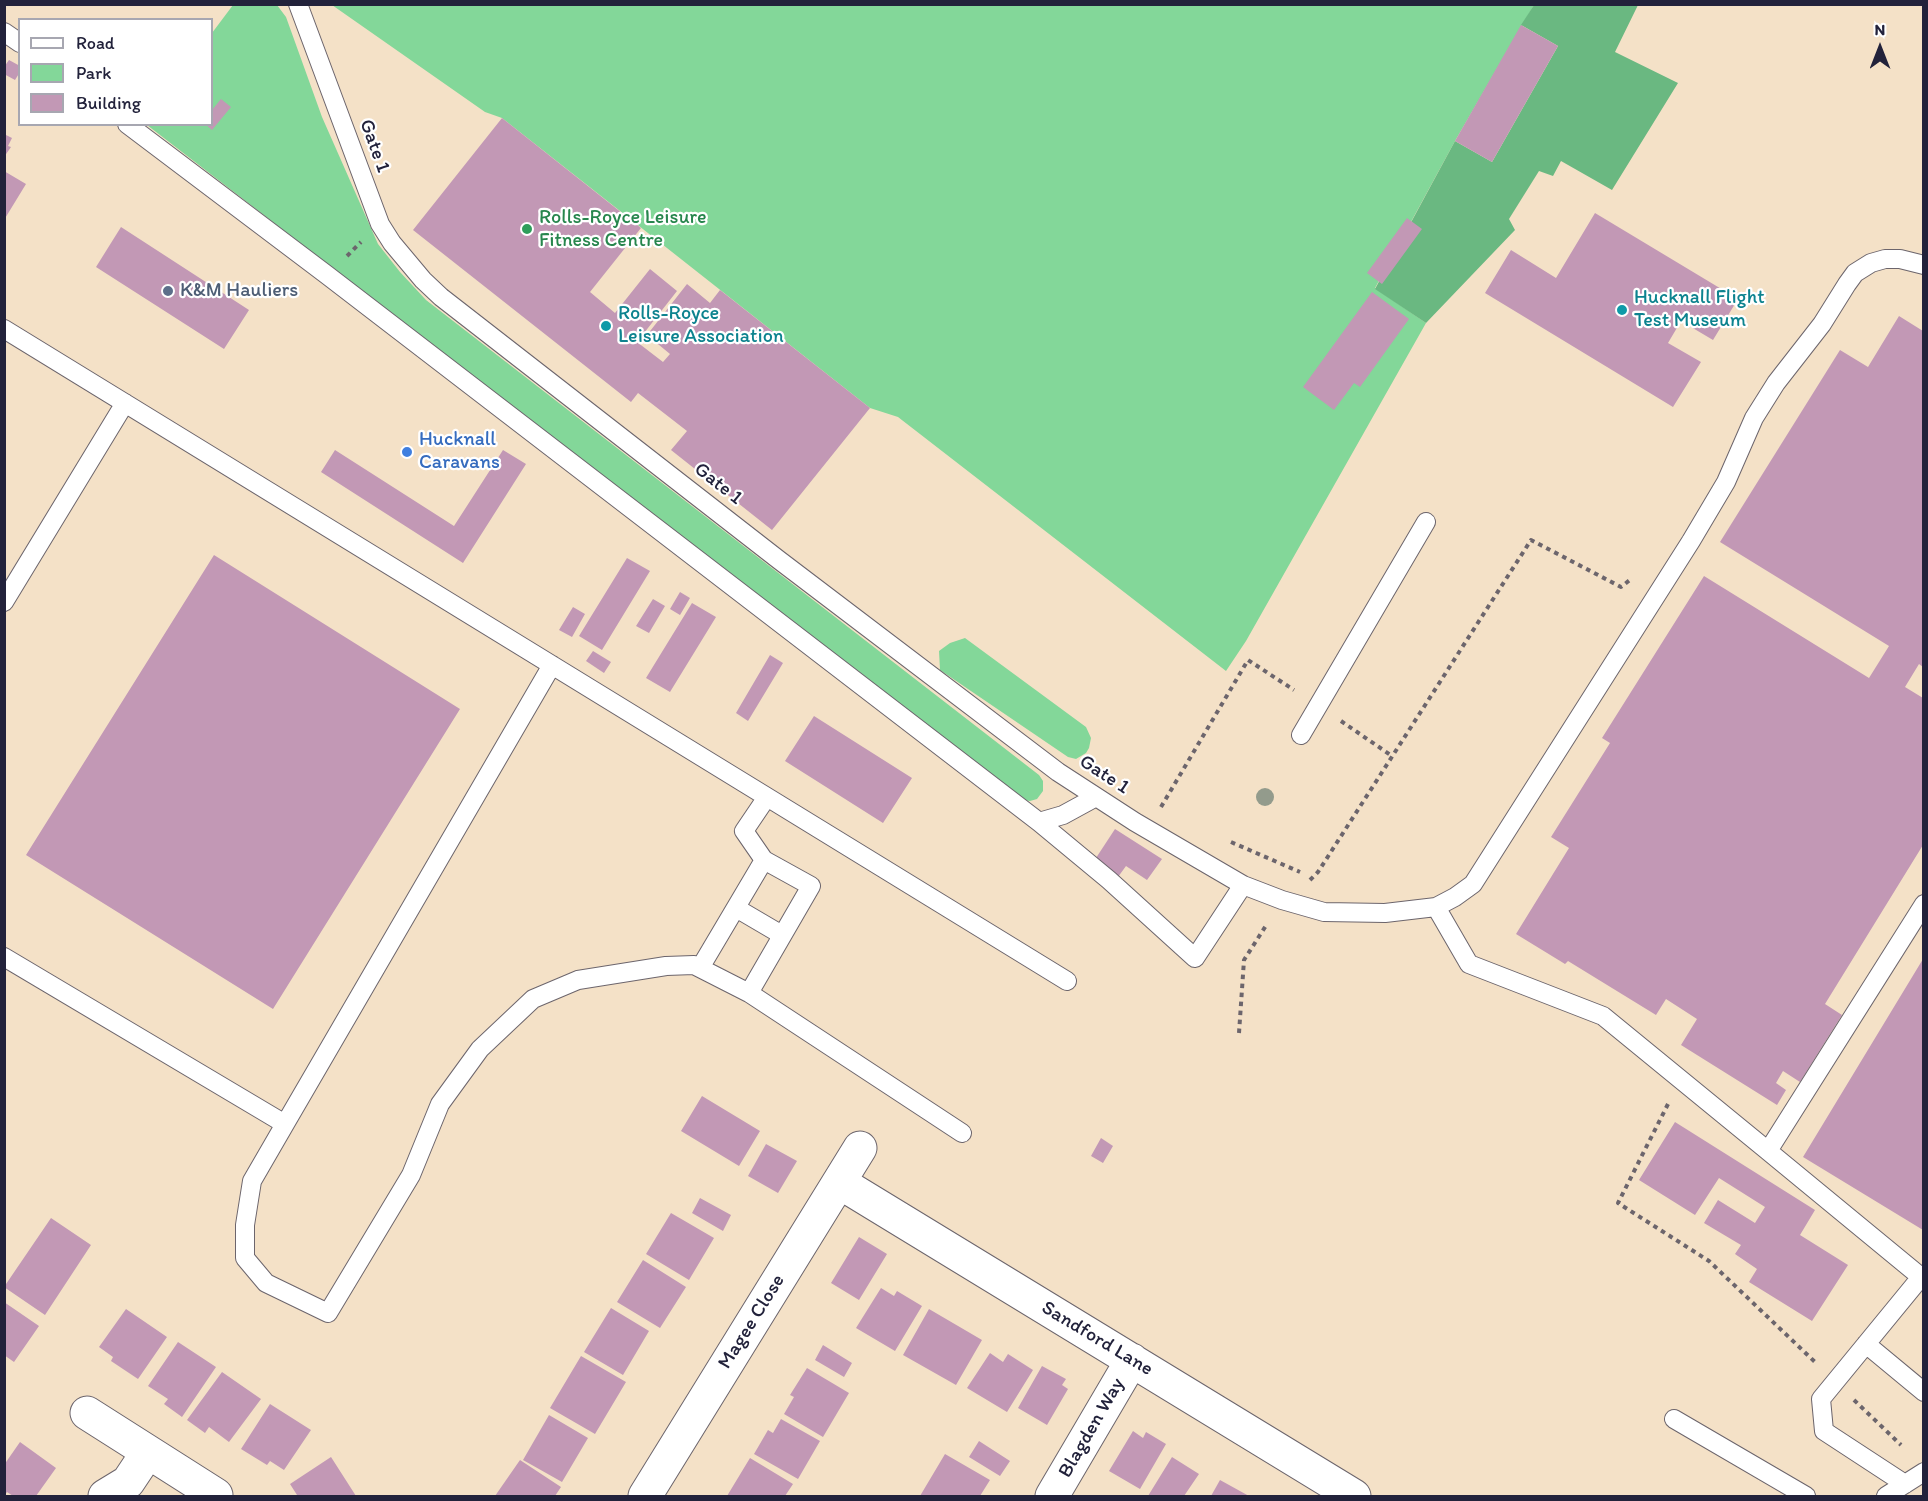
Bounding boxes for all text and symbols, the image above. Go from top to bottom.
legend [18,18,213,126]
north arrow [1850,18,1910,78]
text: N [1875,20,1885,39]
text: Road [76,32,115,54]
text: Park [76,62,111,84]
text: Building [76,92,141,114]
street label: Gate 1 [353,116,395,176]
place label: Rolls-Royce Leisure Fitness Centre [539,206,707,253]
marker: Rolls-Royce Leisure Fitness Centre [520,222,534,236]
place label: K&M Hauliers [180,279,298,303]
marker: K&M Hauliers [161,284,175,298]
place label: Hucknall Flight Test Museum [1634,286,1765,333]
place label: Rolls-Royce Leisure Association [618,302,784,349]
marker: Hucknall Flight Test Museum [1615,303,1629,317]
marker: Rolls-Royce Leisure Association [599,319,613,333]
place label: Hucknall Caravans [419,428,500,475]
marker: Hucknall Caravans [400,445,414,459]
street label: Gate 1 [689,458,747,510]
street label: Gate 1 [1074,750,1134,800]
street label: Magee Close [713,1270,791,1374]
street label: Sandford Lane [1037,1296,1157,1382]
street label: Blagden Way [1054,1374,1130,1482]

